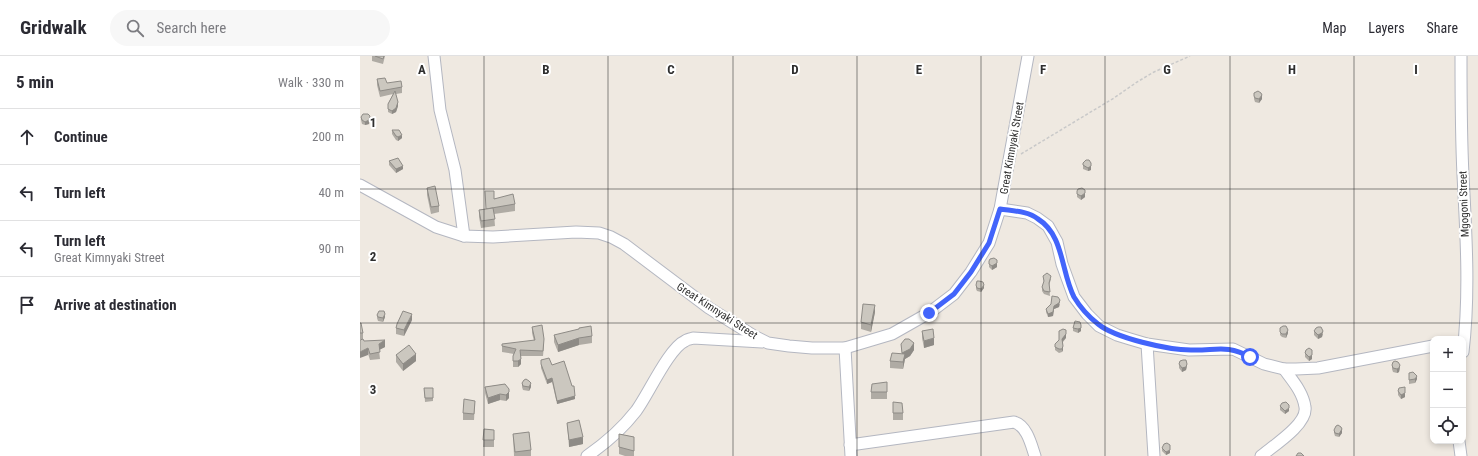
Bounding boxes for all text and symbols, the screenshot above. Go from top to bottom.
search box [110,10,390,46]
text: Gridwalk [20,16,86,39]
icon: search [124,17,146,39]
text: Search here [156,19,226,37]
text: Map [1322,20,1346,36]
text: Layers [1368,20,1405,36]
text: Share [1427,20,1458,36]
text: A [418,62,426,77]
text: B [542,62,550,77]
text: C [667,62,675,77]
text: D [791,62,799,77]
text: E [916,62,923,77]
text: F [1040,62,1046,77]
text: G [1163,62,1171,77]
text: H [1288,62,1296,77]
text: I [1414,62,1418,77]
text: 5 min [16,72,54,92]
text: Walk · 330 m [278,75,344,90]
street label: Great Kimnyaki Street [997,101,1027,195]
text: 1 [370,115,376,130]
icon: ahead [16,126,38,148]
text: Continue [54,128,108,146]
text: 200 m [312,129,344,144]
street label: Mgogoni Street [1456,171,1472,237]
icon: left [16,182,38,204]
text: Turn left [54,184,105,202]
text: 40 m [318,185,344,200]
text: Turn left [54,232,105,250]
icon: left [16,238,38,260]
text: 90 m [318,241,344,256]
text: 2 [370,249,377,264]
text: Great Kimnyaki Street [54,250,165,265]
street label: Great Kimnyaki Street [674,280,760,342]
icon: arrive [16,294,38,316]
text: Arrive at destination [54,296,177,314]
route end [920,304,938,322]
map controls [1430,336,1466,444]
button: + [1430,336,1466,372]
route start [1241,348,1259,366]
button: − [1430,372,1466,408]
text: 3 [370,382,376,397]
button: locate [1430,408,1466,444]

